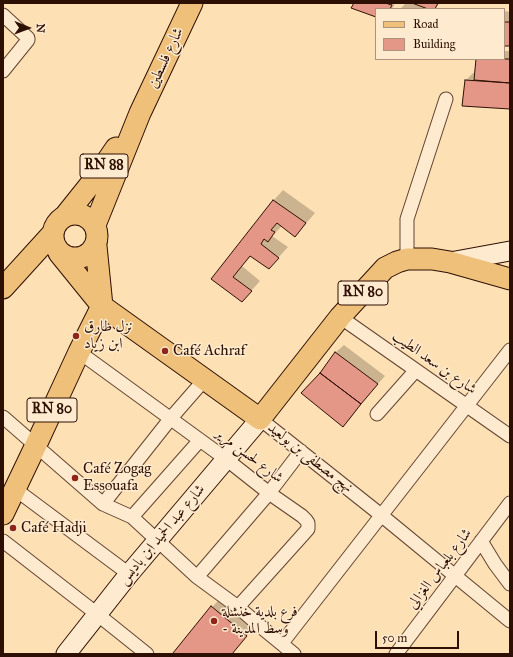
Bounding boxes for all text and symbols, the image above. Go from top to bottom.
north arrow [8,8,48,48]
legend [375,8,505,60]
text: Road [413,17,439,31]
text: N [34,23,47,33]
street label: شارع فلسطين [144,25,188,91]
text: Building [413,37,455,51]
road number: RN 88 [80,154,128,178]
road number: RN 80 [338,281,388,305]
place label: نزل طارق ابن زياد [84,318,133,353]
street label: شارع بن سعد الطيب [388,327,480,399]
marker: نزل طارق ابن زياد [71,331,81,341]
place label: Café Achraf [173,342,246,360]
marker: Café Achraf [160,346,170,356]
road number: RN 80 [27,398,77,422]
street label: نهج مصطفى بن بولعيد [264,419,356,497]
street label: شارع لحسن مرير [211,425,287,487]
place label: Café Zogag Essouafa [83,460,151,495]
marker: Café Zogag Essouafa [70,473,80,483]
street label: شارع عبد الحميد ابن باديس [115,481,209,589]
place label: Café Hadji [21,519,87,537]
marker: Café Hadji [8,523,18,533]
street label: شارع بلعباس الغزالي [404,525,476,613]
place label: فرع بلدية خنشلة - وسط المدينة [222,603,298,638]
marker: فرع بلدية خنشلة - وسط المدينة [209,616,219,626]
scale bar [377,623,461,649]
text: 50 m [382,631,407,645]

